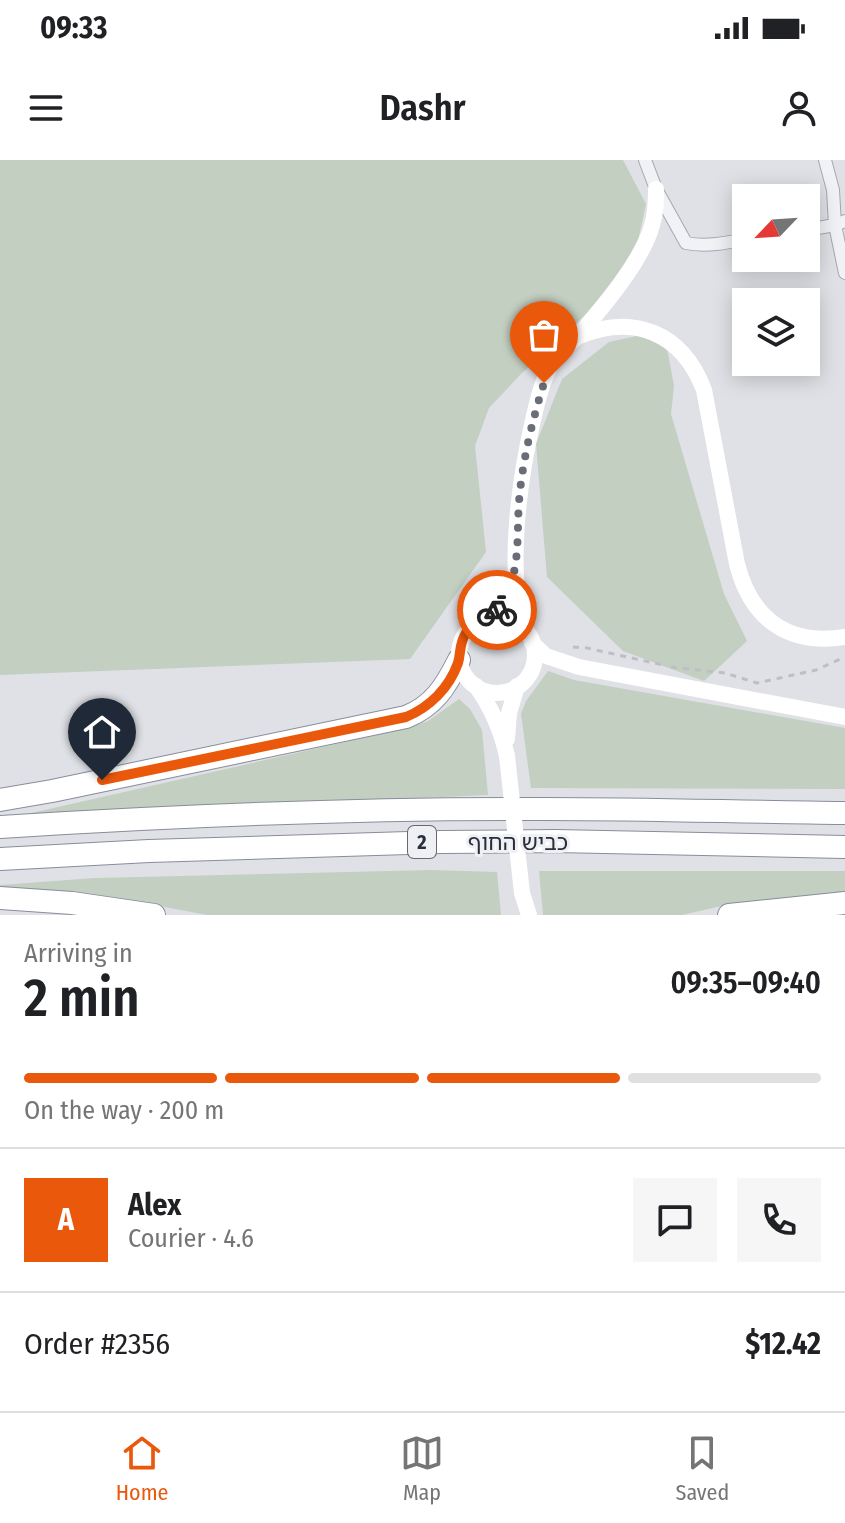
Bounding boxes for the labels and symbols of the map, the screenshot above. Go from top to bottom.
north arrow [732,184,820,272]
pin [510,301,578,383]
courier [457,570,537,650]
pin [68,698,136,780]
road number: 2 [408,826,436,858]
street label: כביש החוף [468,829,568,856]

